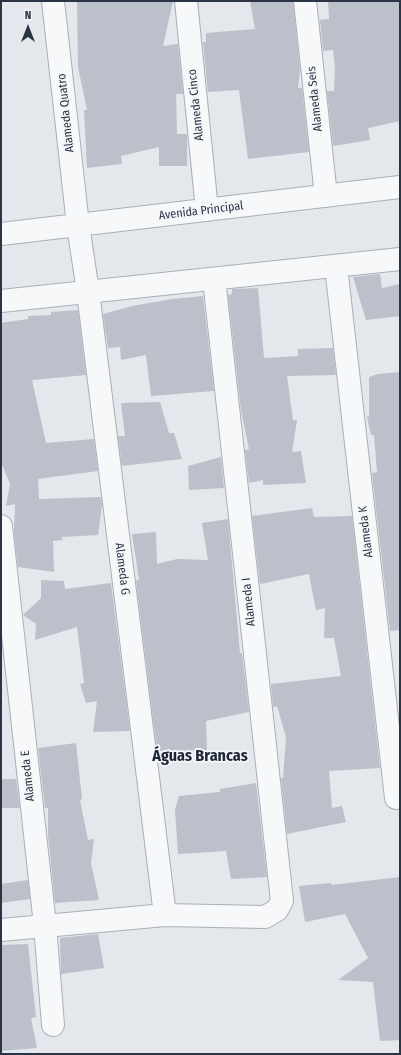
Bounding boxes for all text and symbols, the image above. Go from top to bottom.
north arrow [8,8,48,48]
text: N [25,9,31,22]
street label: Alameda Seis [304,66,326,132]
street label: Alameda Cinco [185,68,207,142]
street label: Alameda Quatro [55,73,77,153]
street label: Avenida Principal [158,199,244,223]
street label: Alameda K [356,505,376,559]
street label: Alameda G [112,542,132,596]
street label: Alameda I [239,577,259,627]
district label: Águas Brancas [152,747,248,767]
street label: Alameda E [18,750,38,802]

